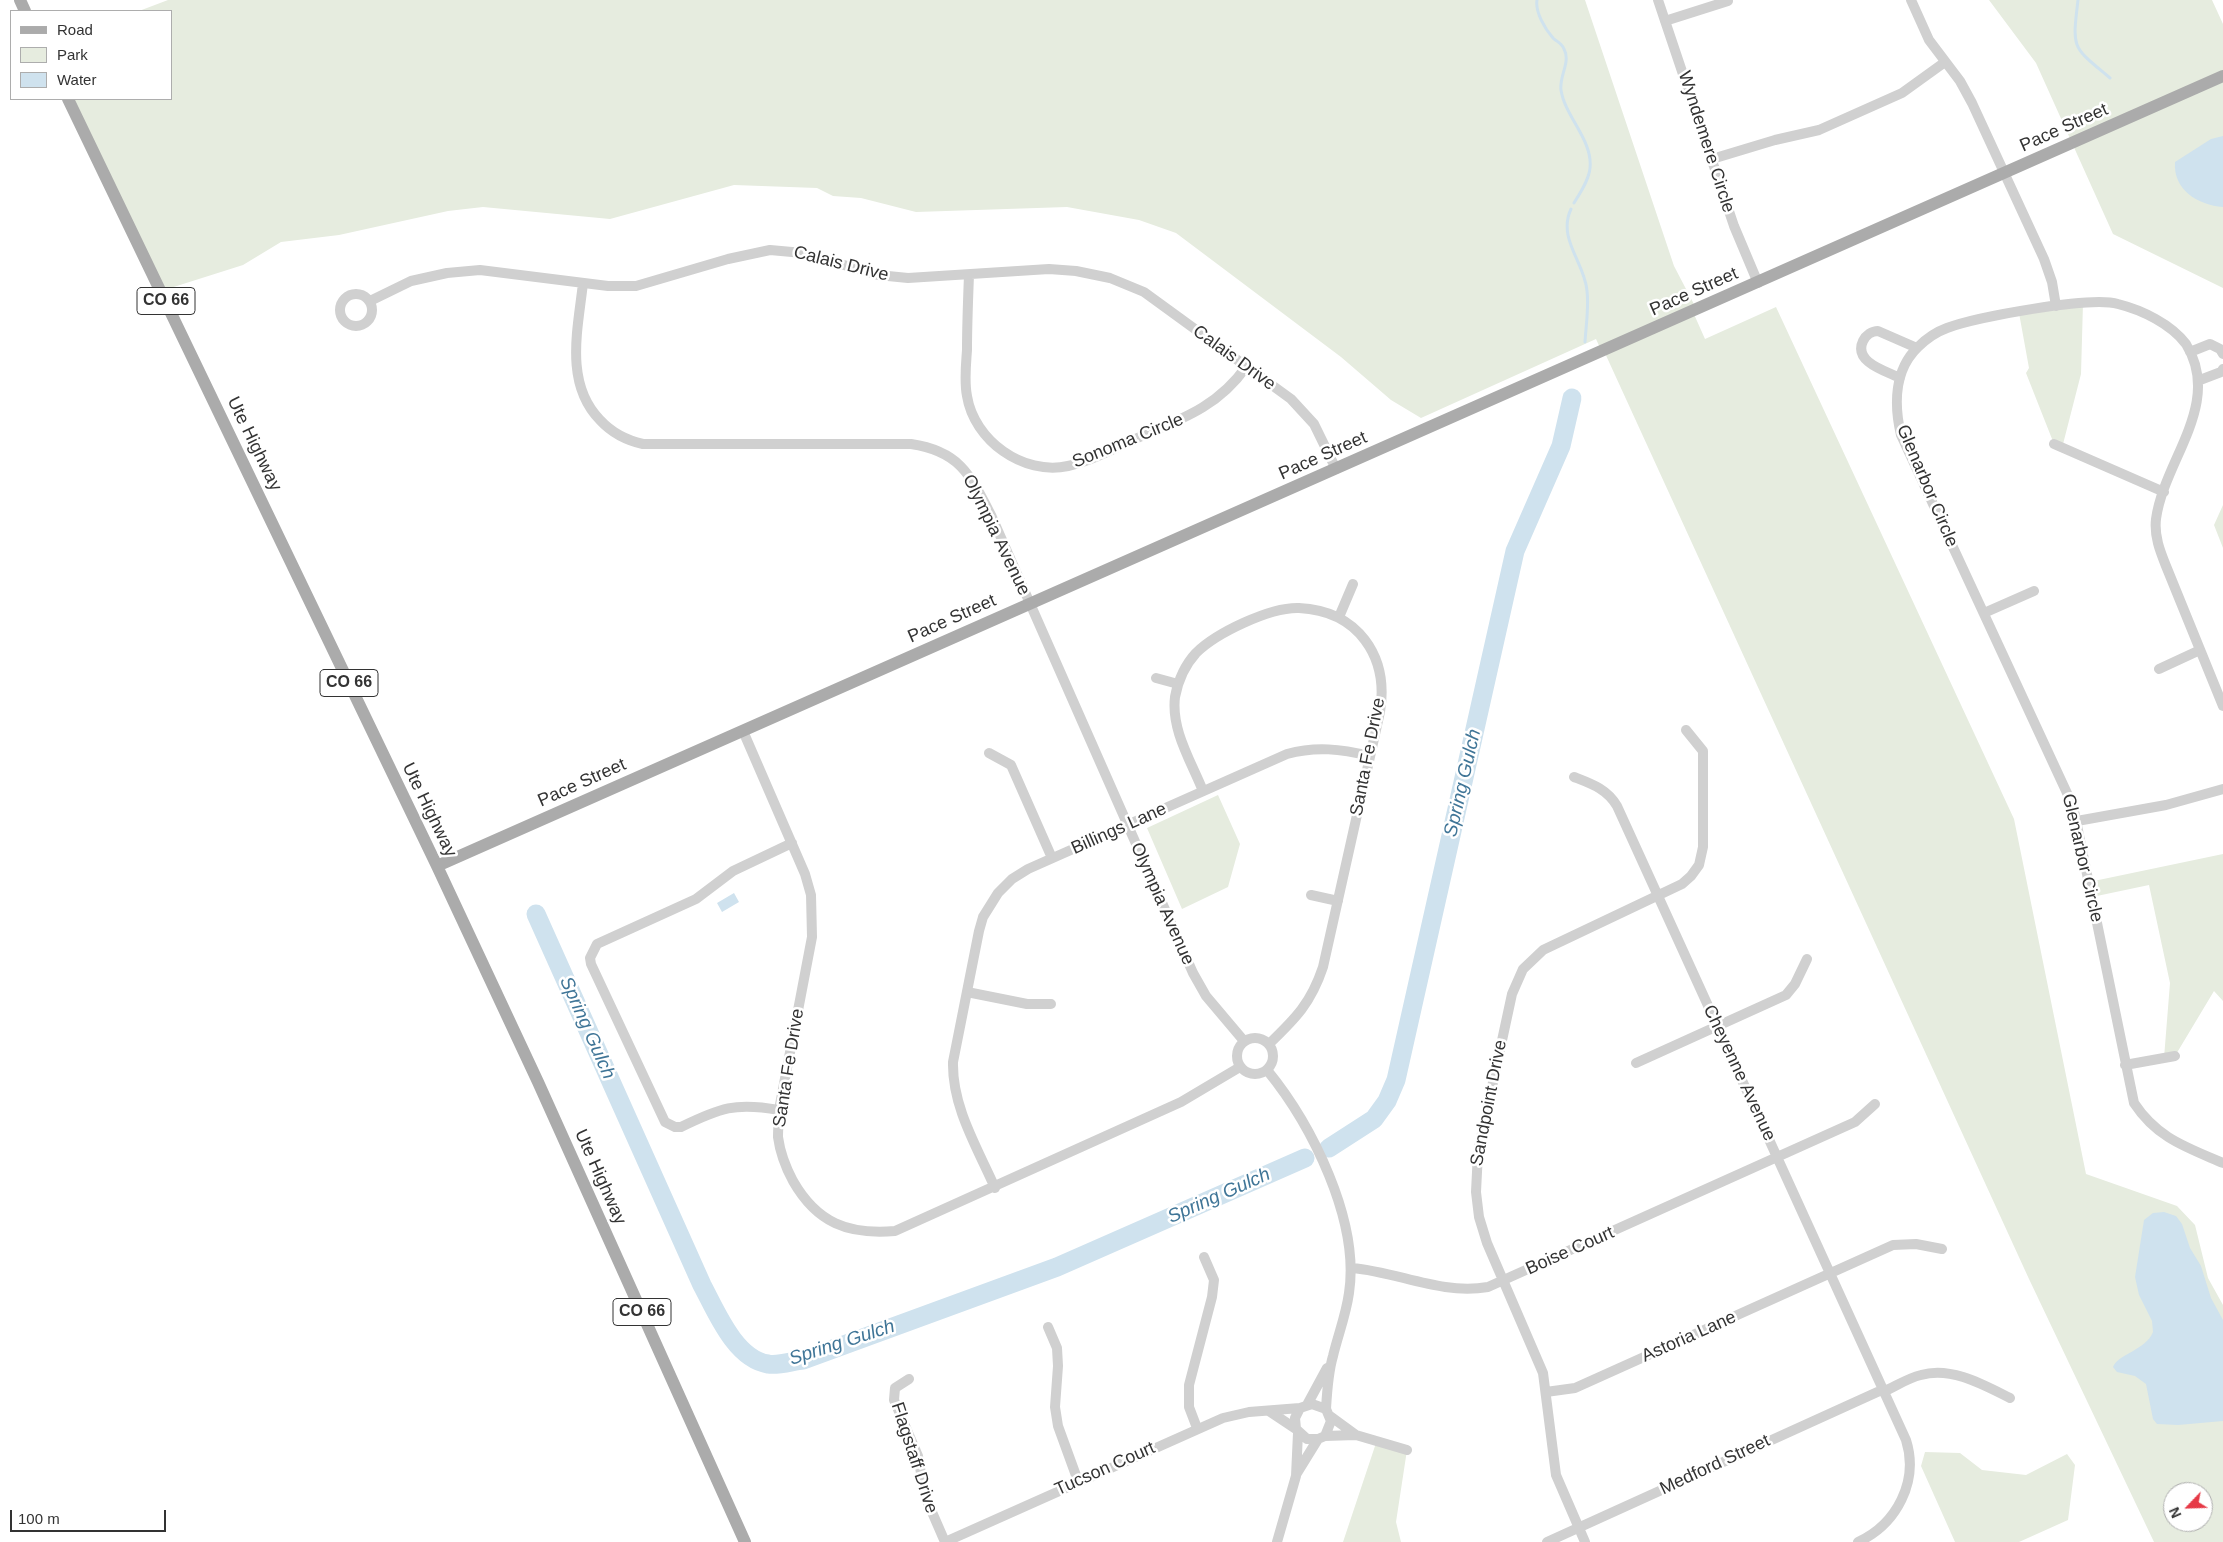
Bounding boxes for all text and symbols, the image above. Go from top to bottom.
legend [10,10,172,100]
text: Road [57,21,93,38]
text: Park [57,46,88,63]
street label: Wyndemere Circle [1673,68,1739,216]
text: Water [57,71,96,88]
street label: Pace Street [2017,99,2111,157]
street label: Calais Drive [791,242,891,286]
street label: Pace Street [1647,263,1741,321]
road number: CO 66 [137,288,195,314]
street label: Calais Drive [1188,321,1280,395]
street label: Ute Highway [222,393,286,495]
street label: Sonoma Circle [1069,409,1187,473]
street label: Glenarbor Circle [1891,421,1963,551]
street label: Pace Street [1276,427,1370,485]
street label: Olympia Avenue [957,471,1035,599]
street label: Pace Street [905,590,999,648]
road number: CO 66 [320,670,378,696]
street label: Santa Fe Drive [1346,696,1390,818]
water label: Spring Gulch [1440,727,1486,839]
street label: Pace Street [535,754,629,812]
street label: Ute Highway [397,759,461,861]
street label: Glenarbor Circle [2057,792,2107,924]
street label: Billings Lane [1068,798,1170,860]
street label: Olympia Avenue [1125,839,1199,969]
water label: Spring Gulch [554,973,620,1083]
street label: Cheyenne Avenue [1698,1001,1780,1145]
street label: Santa Fe Drive [769,1007,809,1129]
street label: Sandpoint Drive [1466,1038,1512,1168]
street label: Ute Highway [569,1126,631,1228]
water label: Spring Gulch [1164,1163,1274,1229]
street label: Boise Court [1523,1222,1617,1280]
road number: CO 66 [613,1298,671,1325]
street label: Astoria Lane [1638,1307,1740,1367]
water label: Spring Gulch [786,1315,898,1371]
street label: Flagstaff Drive [886,1400,942,1516]
street label: Medford Street [1656,1430,1774,1500]
street label: Tucson Court [1052,1437,1158,1501]
north arrow [2163,1482,2213,1532]
scale bar [12,1500,169,1532]
text: N [2166,1505,2185,1521]
text: 100 m [18,1510,60,1527]

